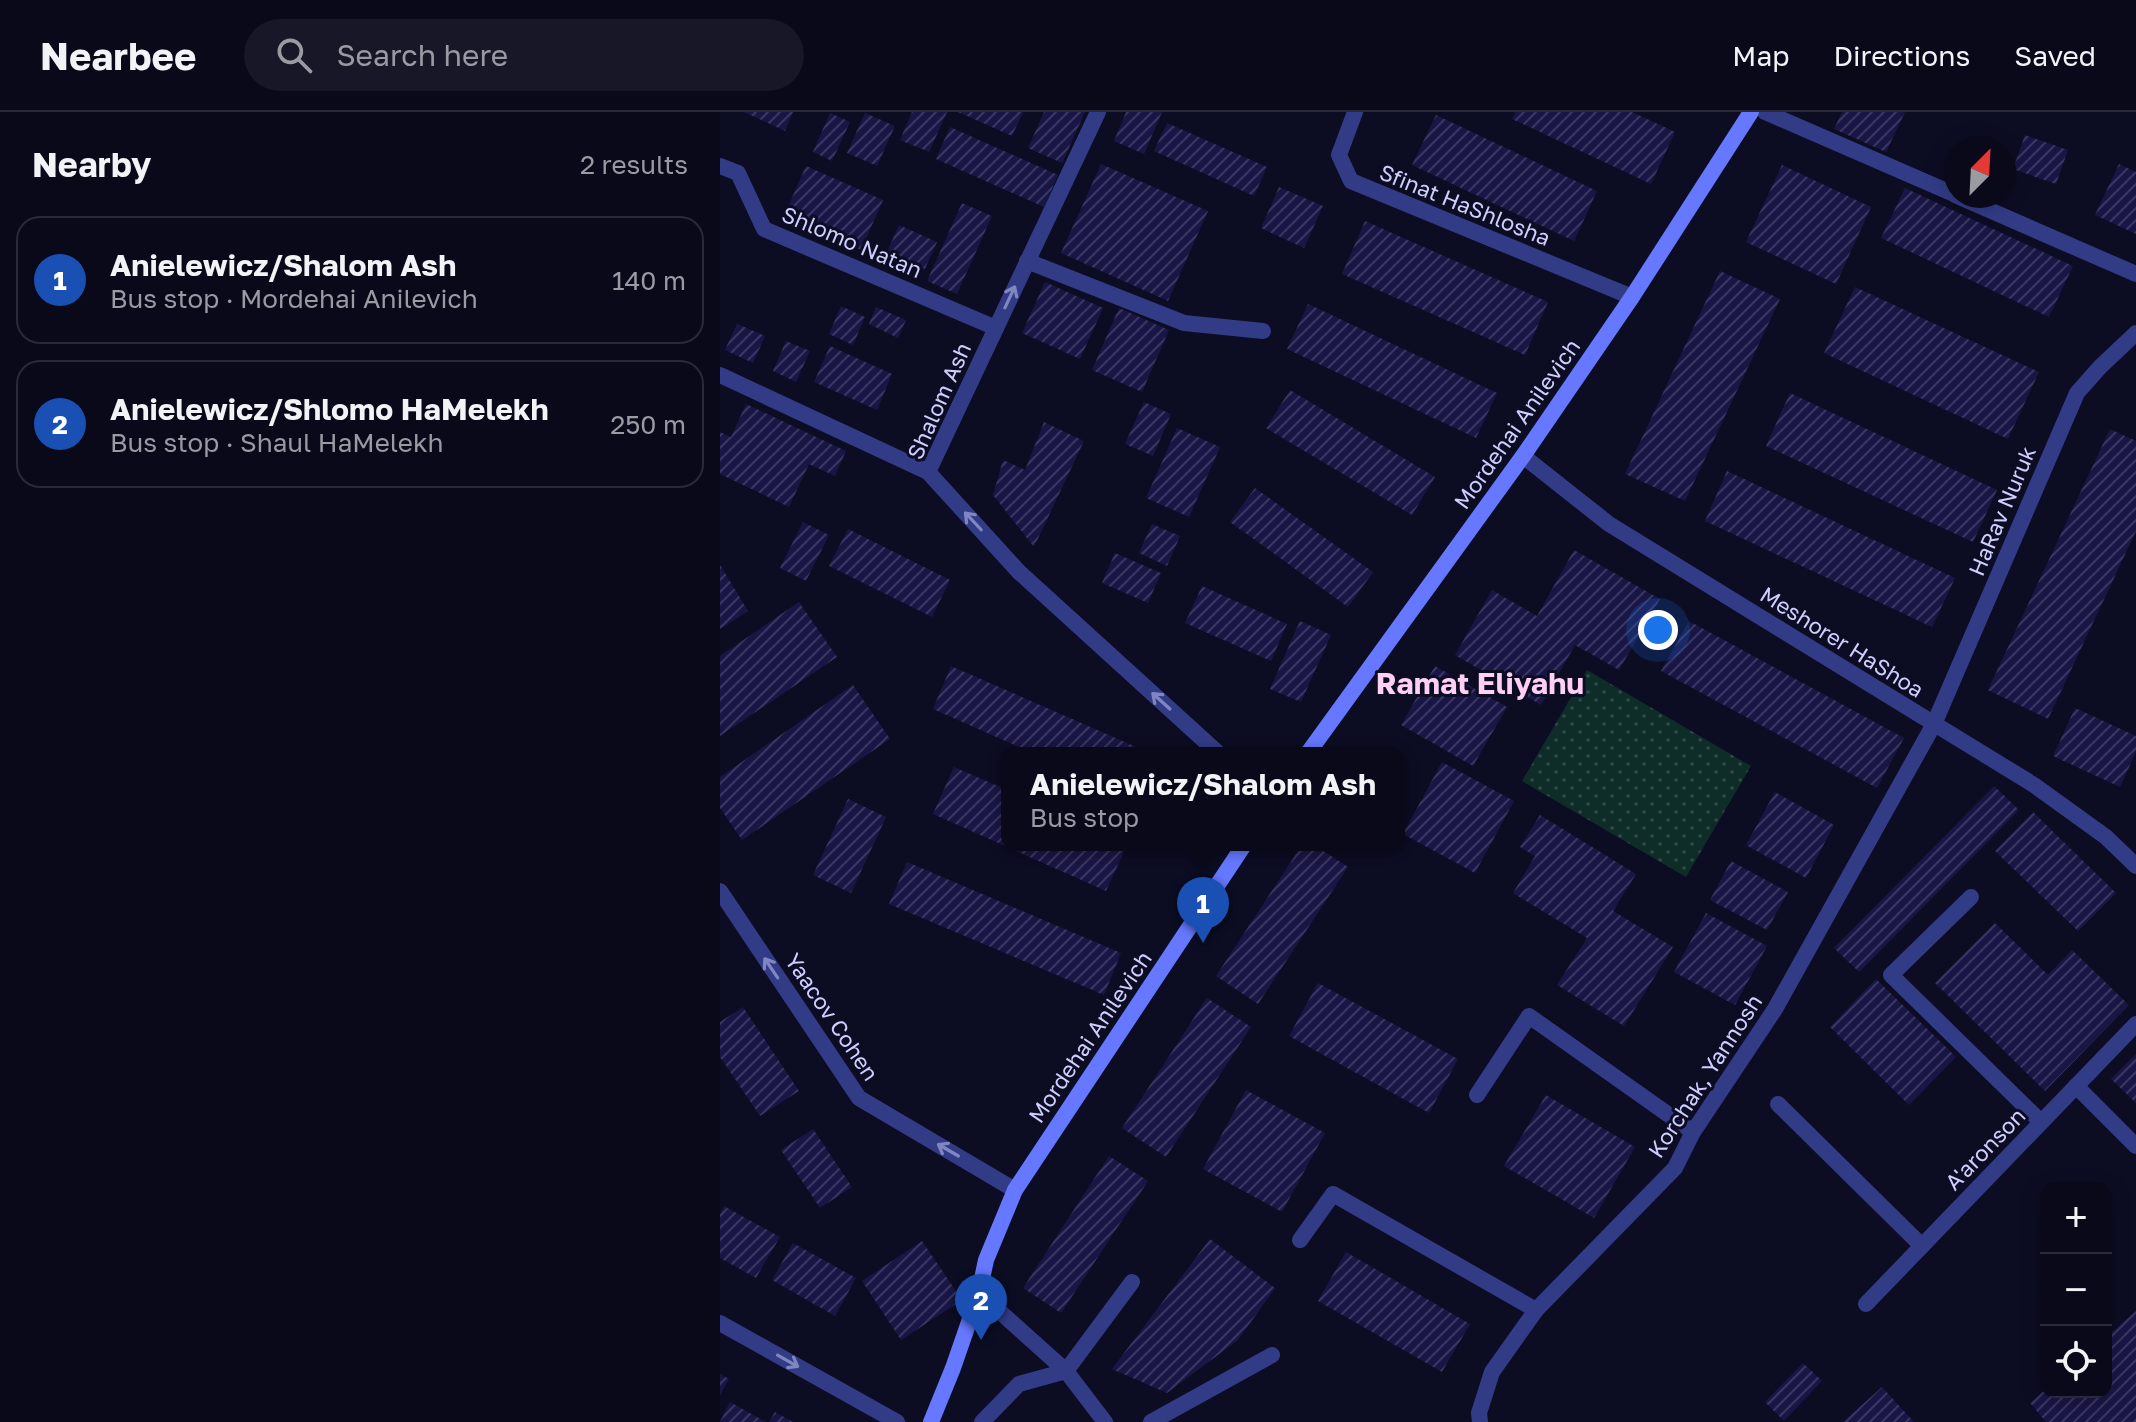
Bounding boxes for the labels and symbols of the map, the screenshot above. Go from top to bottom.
north arrow [1944,136,2016,208]
street label: Sfinat HaShlosha [1376,158,1555,251]
street label: Shlomo Natan [778,200,926,283]
one-way arrow [1003,286,1018,310]
street label: Mordehai Anilevich [1448,334,1585,514]
street label: Shalom Ash [901,338,976,463]
street label: HaRav Nuruk [1962,442,2041,580]
one-way arrow [964,512,982,532]
street label: Meshorer HaShoa [1756,580,1929,703]
your location [1638,610,1678,650]
district label: Ramat Eliyahu [1376,665,1584,701]
one-way arrow [1151,692,1171,710]
pin: 1 [1177,877,1229,943]
street label: Mordehai Anilevich [1022,946,1157,1128]
street label: Yaacov Cohen [780,948,885,1086]
one-way arrow [763,957,779,980]
street label: Korchak, Yannosh [1642,989,1767,1162]
street label: A'aronson [1939,1102,2030,1195]
one-way arrow [937,1142,960,1158]
pin: 2 [955,1274,1007,1340]
one-way arrow [776,1353,799,1369]

